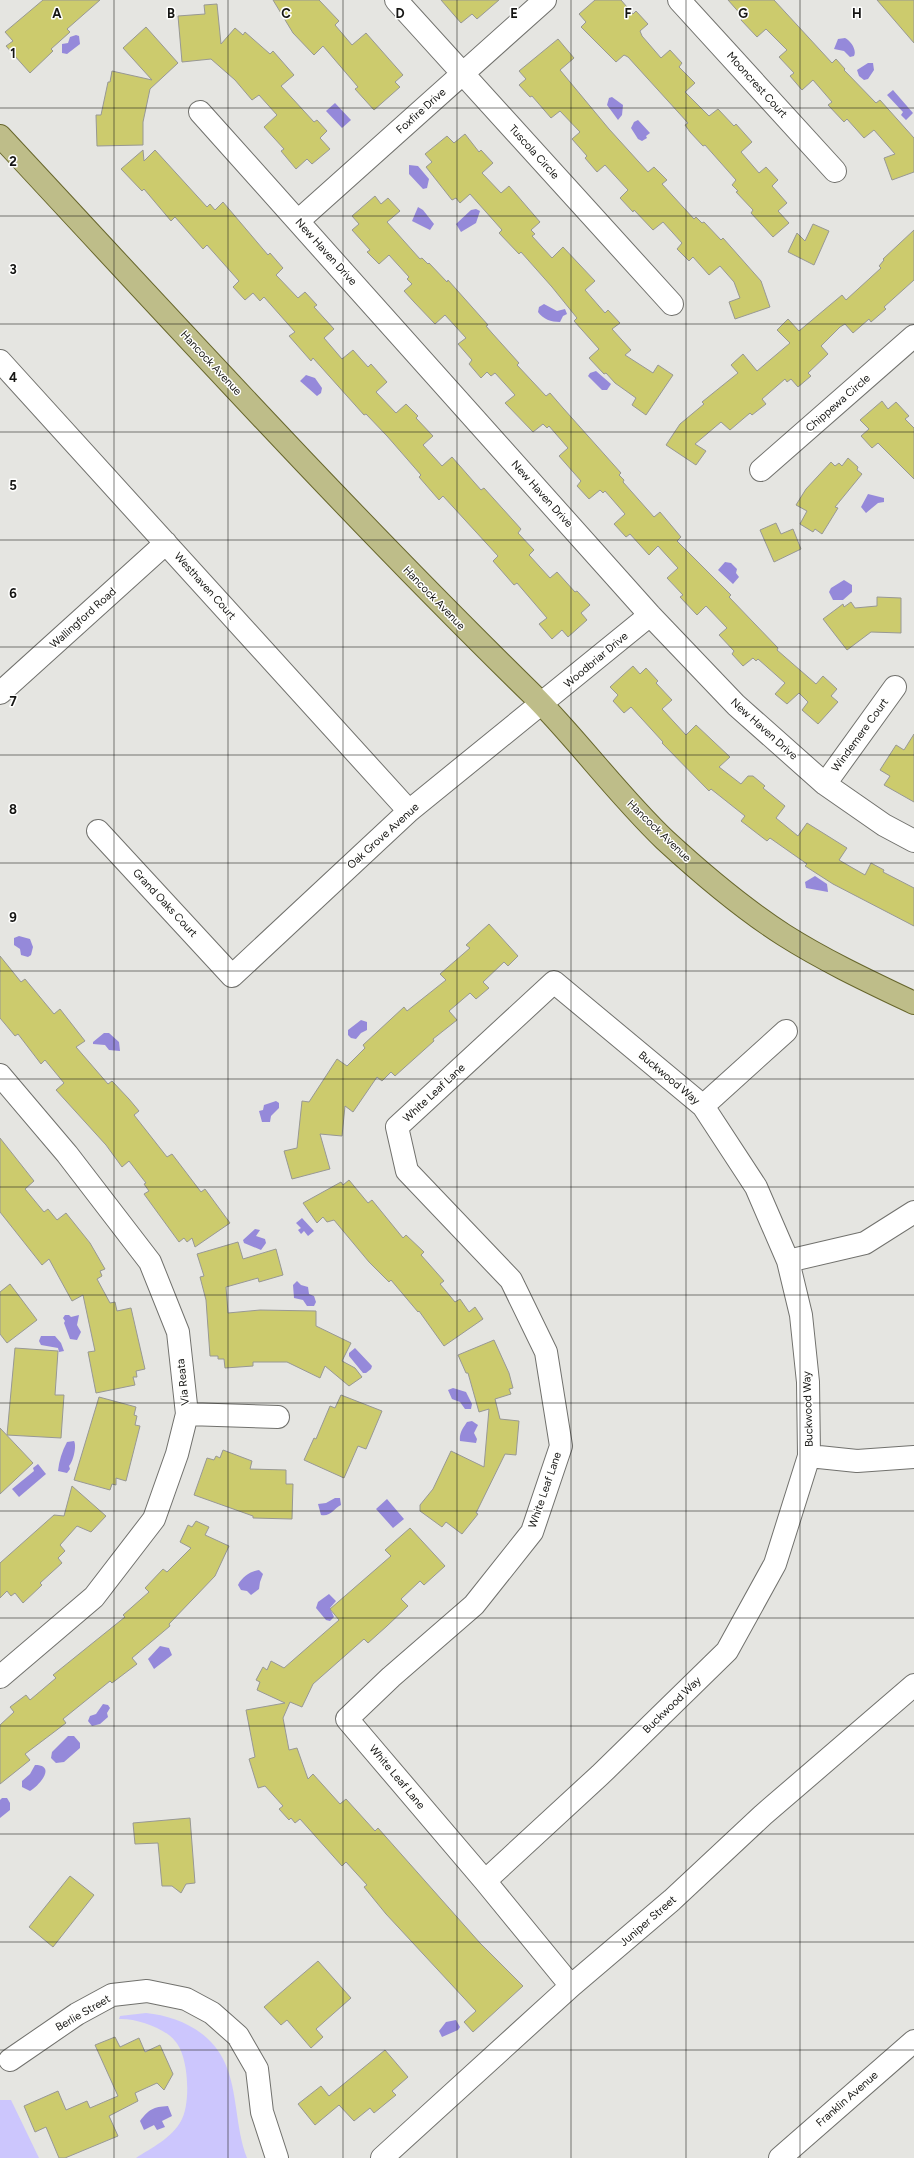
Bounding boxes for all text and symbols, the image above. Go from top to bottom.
text: A [52,6,62,21]
text: B [167,6,175,21]
text: C [281,6,291,21]
text: D [395,6,405,21]
text: E [510,6,518,21]
text: F [624,6,632,21]
text: G [738,6,748,21]
text: H [852,6,862,21]
text: 1 [10,46,16,61]
street label: Mooncrest Court [724,49,790,121]
street label: Foxfire Drive [394,85,448,137]
street label: Tuscola Circle [506,122,562,182]
text: 2 [9,154,17,169]
street label: New Haven Drive [293,216,359,288]
text: 3 [9,262,17,277]
street label: Hancock Avenue [178,328,244,398]
text: 4 [9,370,17,385]
street label: Chippewa Circle [803,372,873,434]
street label: New Haven Drive [509,458,575,530]
text: 5 [9,478,17,493]
street label: Westhaven Court [171,550,239,622]
street label: Hancock Avenue [400,563,468,633]
street label: Wallingford Road [47,585,119,651]
text: 6 [9,586,17,601]
street label: Woodbriar Drive [561,629,631,691]
text: 7 [9,694,17,709]
street label: New Haven Drive [728,696,800,762]
street label: Windemere Court [829,696,891,774]
street label: Hancock Avenue [624,797,694,865]
street label: Oak Grove Avenue [344,800,422,872]
text: 8 [9,802,17,817]
street label: Grand Oaks Court [130,866,200,940]
text: 9 [9,910,17,925]
street label: Buckwood Way [636,1049,702,1108]
street label: White Leaf Lane [400,1061,468,1125]
street label: Via Reata [174,1358,192,1406]
street label: Buckwood Way [800,1371,816,1447]
street label: White Leaf Lane [526,1450,564,1530]
street label: Buckwood Way [640,1674,704,1736]
street label: White Leaf Lane [366,1742,428,1812]
street label: Juniper Street [617,1893,679,1949]
street label: Berlie Street [53,1992,113,2034]
street label: Franklin Avenue [813,2069,881,2129]

